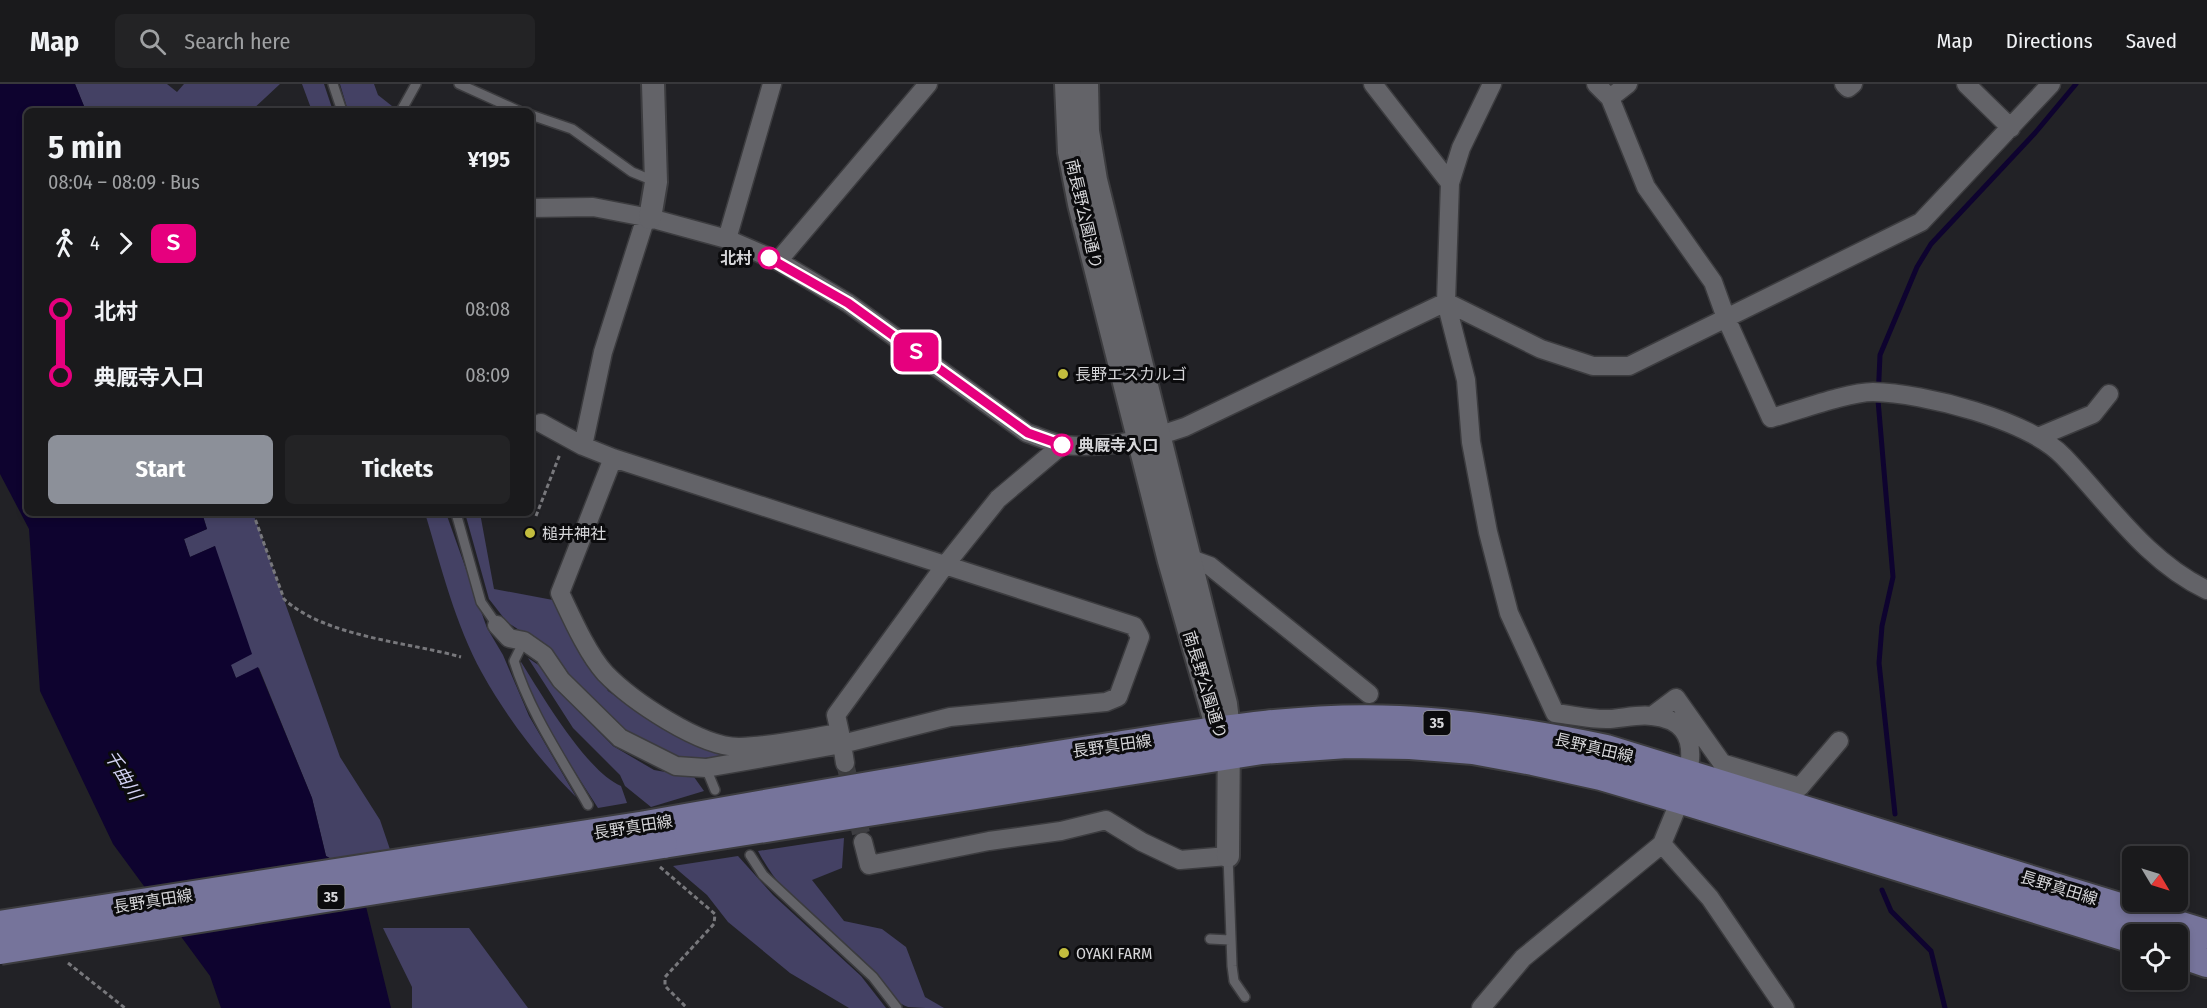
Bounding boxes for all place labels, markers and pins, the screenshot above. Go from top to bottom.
marker: 北村 [758,247,780,269]
place label: 北村 [720,249,752,268]
place label: 長野エスカルゴ [1075,365,1187,384]
marker: 長野エスカルゴ [1056,367,1070,381]
marker: 典厩寺入口 [1051,434,1073,456]
place label: 典厩寺入口 [1078,436,1158,455]
place label: 槌井神社 [542,524,606,543]
marker: 槌井神社 [523,526,537,540]
place label: OYAKI FARM [1076,944,1152,963]
marker: OYAKI FARM [1057,946,1071,960]

